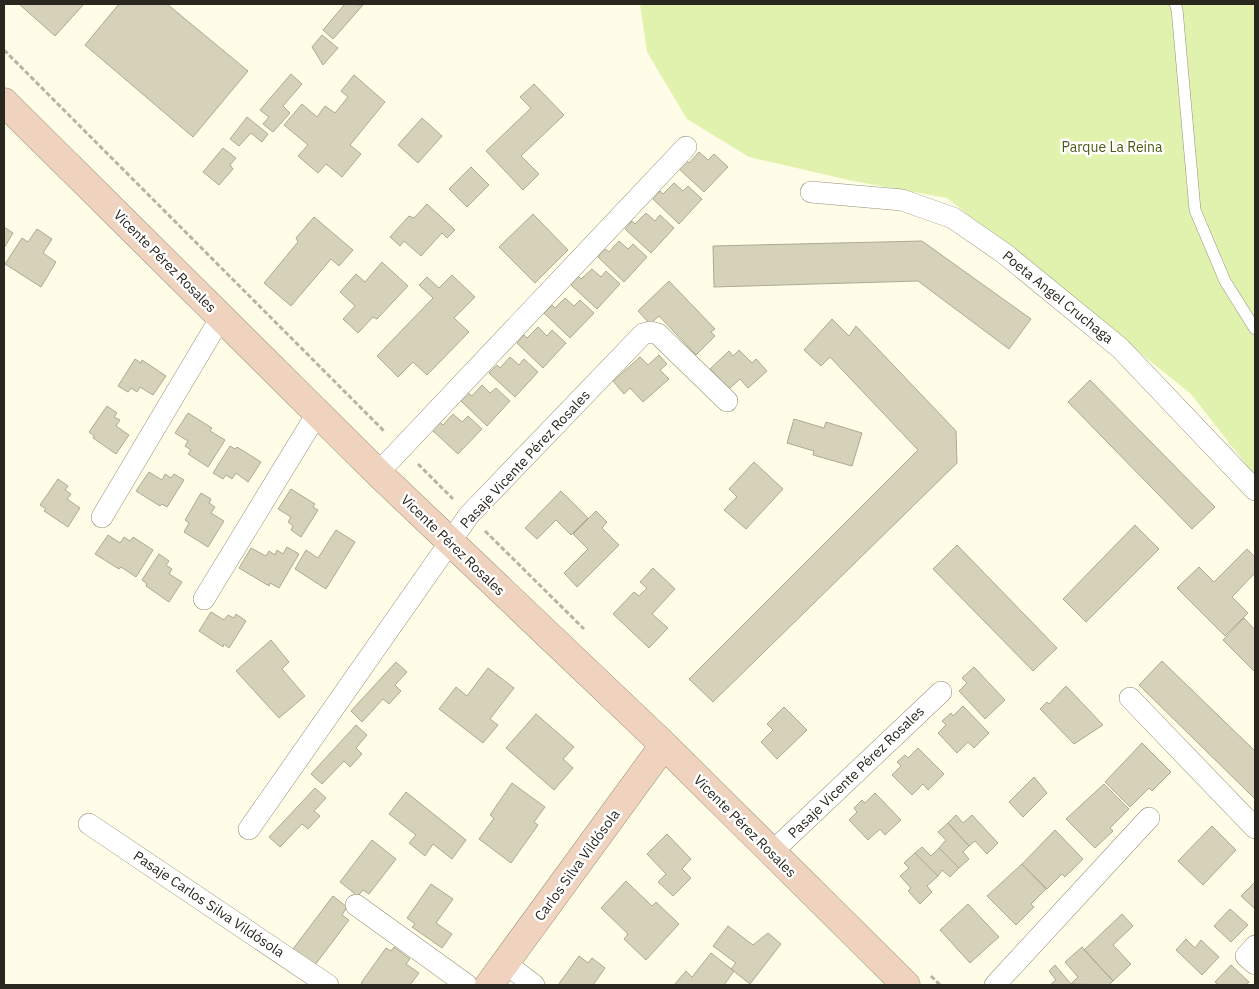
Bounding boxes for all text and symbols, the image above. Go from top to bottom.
park label: Parque La Reina [1061,138,1163,156]
street label: Vicente Pérez Rosales [110,206,220,316]
street label: Poeta Angel Cruchaga [999,247,1118,348]
street label: Pasaje Vicente Pérez Rosales [456,386,594,532]
street label: Vicente Pérez Rosales [397,491,509,600]
street label: Pasaje Vicente Pérez Rosales [784,702,928,842]
street label: Vicente Pérez Rosales [690,771,800,881]
street label: Carlos Silva Vildósola [530,805,624,924]
street label: Pasaje Carlos Silva Vildósola [130,847,288,962]

